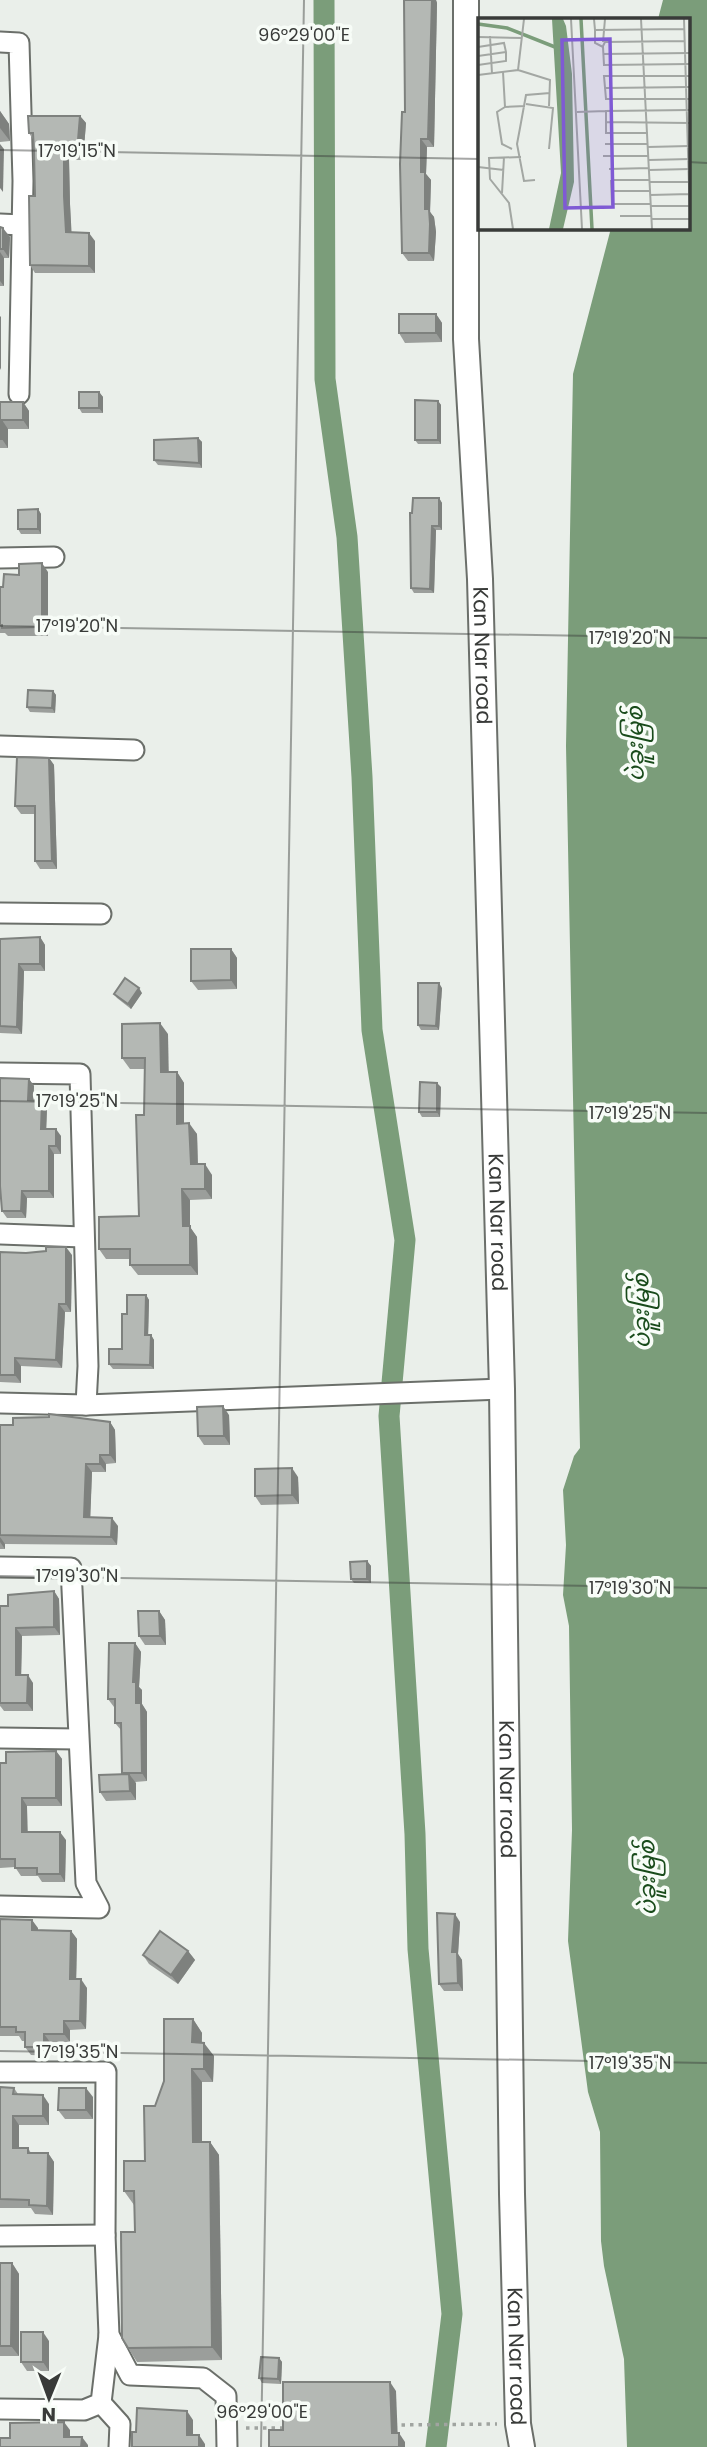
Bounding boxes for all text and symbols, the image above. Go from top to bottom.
inset map [478,18,690,229]
text: 96°29'00"E [258,22,350,47]
text: 17°19'15"N [38,138,116,163]
street label: Kan Nar road [466,586,499,725]
text: 17°19'20"N [36,613,118,638]
text: 17°19'20"N [589,625,671,650]
water label: ပဲခူးမြစ် [618,704,655,782]
text: 17°19'25"N [36,1088,118,1113]
text: 17°19'25"N [589,1100,671,1125]
street label: Kan Nar road [482,1153,514,1292]
water label: ပဲခူးမြစ် [624,1271,661,1349]
text: 17°19'30"N [36,1563,118,1588]
text: 17°19'30"N [589,1575,671,1600]
street label: Kan Nar road [492,1720,523,1858]
water label: ပဲခူးမြစ် [630,1838,667,1916]
text: 17°19'35"N [36,2039,118,2064]
text: 17°19'35"N [589,2050,671,2075]
street label: Kan Nar road [500,2287,533,2426]
north arrow [14,2363,84,2433]
text: 96°29'00"E [216,2399,308,2424]
text: N [41,2401,56,2428]

